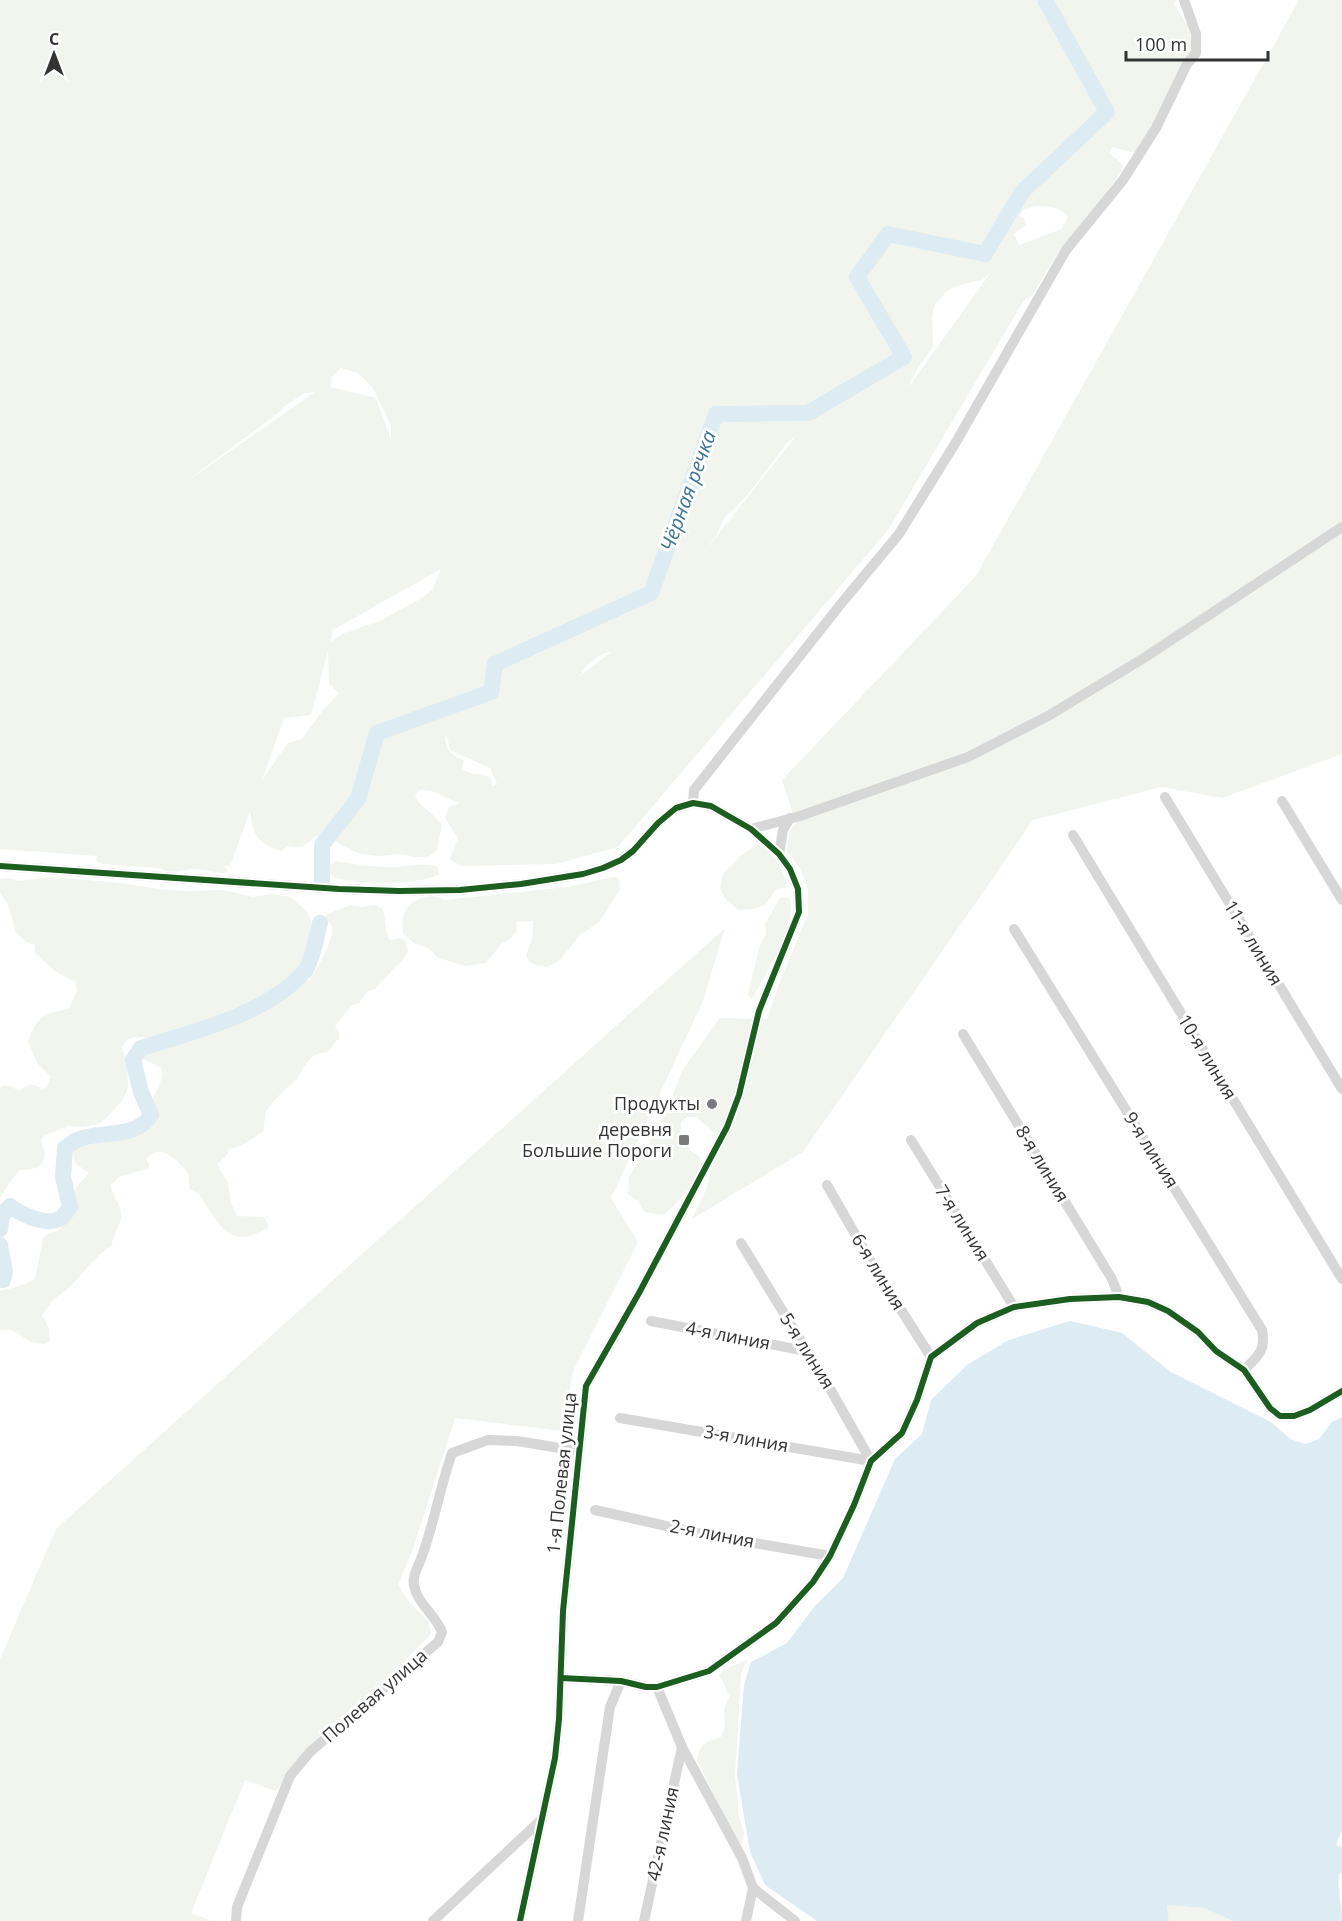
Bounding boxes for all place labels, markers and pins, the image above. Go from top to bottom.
place label: Продукты [614,1091,700,1115]
marker: Продукты [705,1097,719,1111]
place label: деревня Большие Пороги [522,1117,672,1162]
marker: деревня Большие Пороги [677,1133,691,1147]

